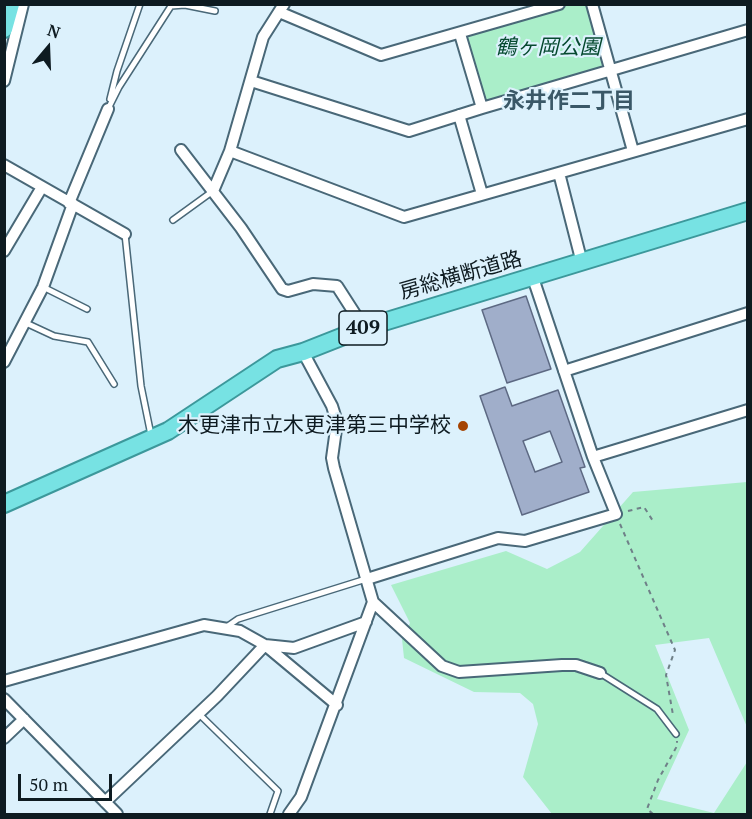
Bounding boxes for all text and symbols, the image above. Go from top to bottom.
north arrow [18,18,78,78]
text: N [45,19,63,43]
park label: 鶴ヶ岡公園 [496,35,600,61]
district label: 永井作二丁目 [503,89,635,115]
street label: 房総横断道路 [397,247,525,305]
road number: 409 [339,311,387,345]
place label: 木更津市立木更津第三中学校 [178,413,451,439]
marker: 木更津市立木更津第三中学校 [456,419,470,433]
scale bar [21,762,116,800]
text: 50 m [29,772,68,796]

